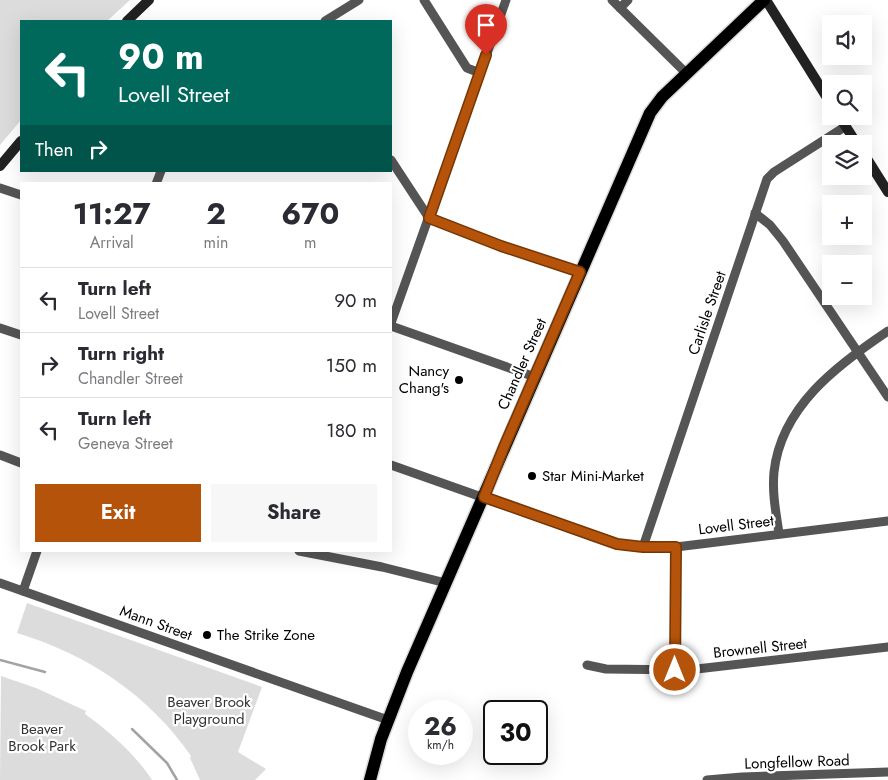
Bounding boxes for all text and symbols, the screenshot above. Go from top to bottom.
pin [465,4,507,55]
icon: arrive [472,11,500,39]
map controls [822,15,872,305]
button: sound [822,15,872,65]
text: 90 m [118,32,204,82]
icon: left [35,40,100,105]
button: search [822,75,872,125]
text: Lovell Street [118,78,229,110]
icon: right [84,135,112,163]
button: layers [822,135,872,185]
text: Then [35,136,74,163]
text: 11:27 [73,192,151,235]
text: 2 [206,192,226,235]
text: 670 [281,192,339,235]
button: + [822,195,872,245]
text: Arrival [90,231,134,254]
text: min [203,231,229,254]
text: m [304,231,316,254]
button: − [822,255,872,305]
street label: Carlisle Street [682,268,732,358]
text: Turn left [78,275,151,302]
icon: left [35,286,63,314]
text: 90 m [334,287,377,314]
text: Lovell Street [78,302,159,325]
street label: Chandler Street [492,314,552,413]
text: Turn right [78,340,164,367]
icon: right [35,351,63,379]
text: 150 m [326,352,377,379]
place label: Nancy Chang's [399,360,449,399]
text: Chandler Street [78,367,183,390]
marker: Nancy Chang's [453,374,465,386]
text: Turn left [78,405,151,432]
icon: left [35,416,63,444]
text: 180 m [326,417,377,444]
text: Geneva Street [78,432,173,455]
place label: Star Mini-Market [542,465,644,487]
marker: Star Mini-Market [526,470,538,482]
button: Exit [35,484,201,542]
button: Share [211,484,377,542]
street label: Lovell Street [697,509,775,541]
street label: Mann Street [117,600,196,646]
place label: The Strike Zone [217,624,315,646]
marker: The Strike Zone [201,629,213,641]
street label: Brownell Street [712,632,808,664]
position arrow [648,643,700,695]
park label: Beaver Brook Playground [167,691,251,730]
speed limit sign: 30 [483,700,548,765]
text: 26 [424,708,457,744]
park label: Beaver Brook Park [8,718,76,757]
text: km/h [427,736,454,754]
street label: Longfellow Road [744,749,850,775]

